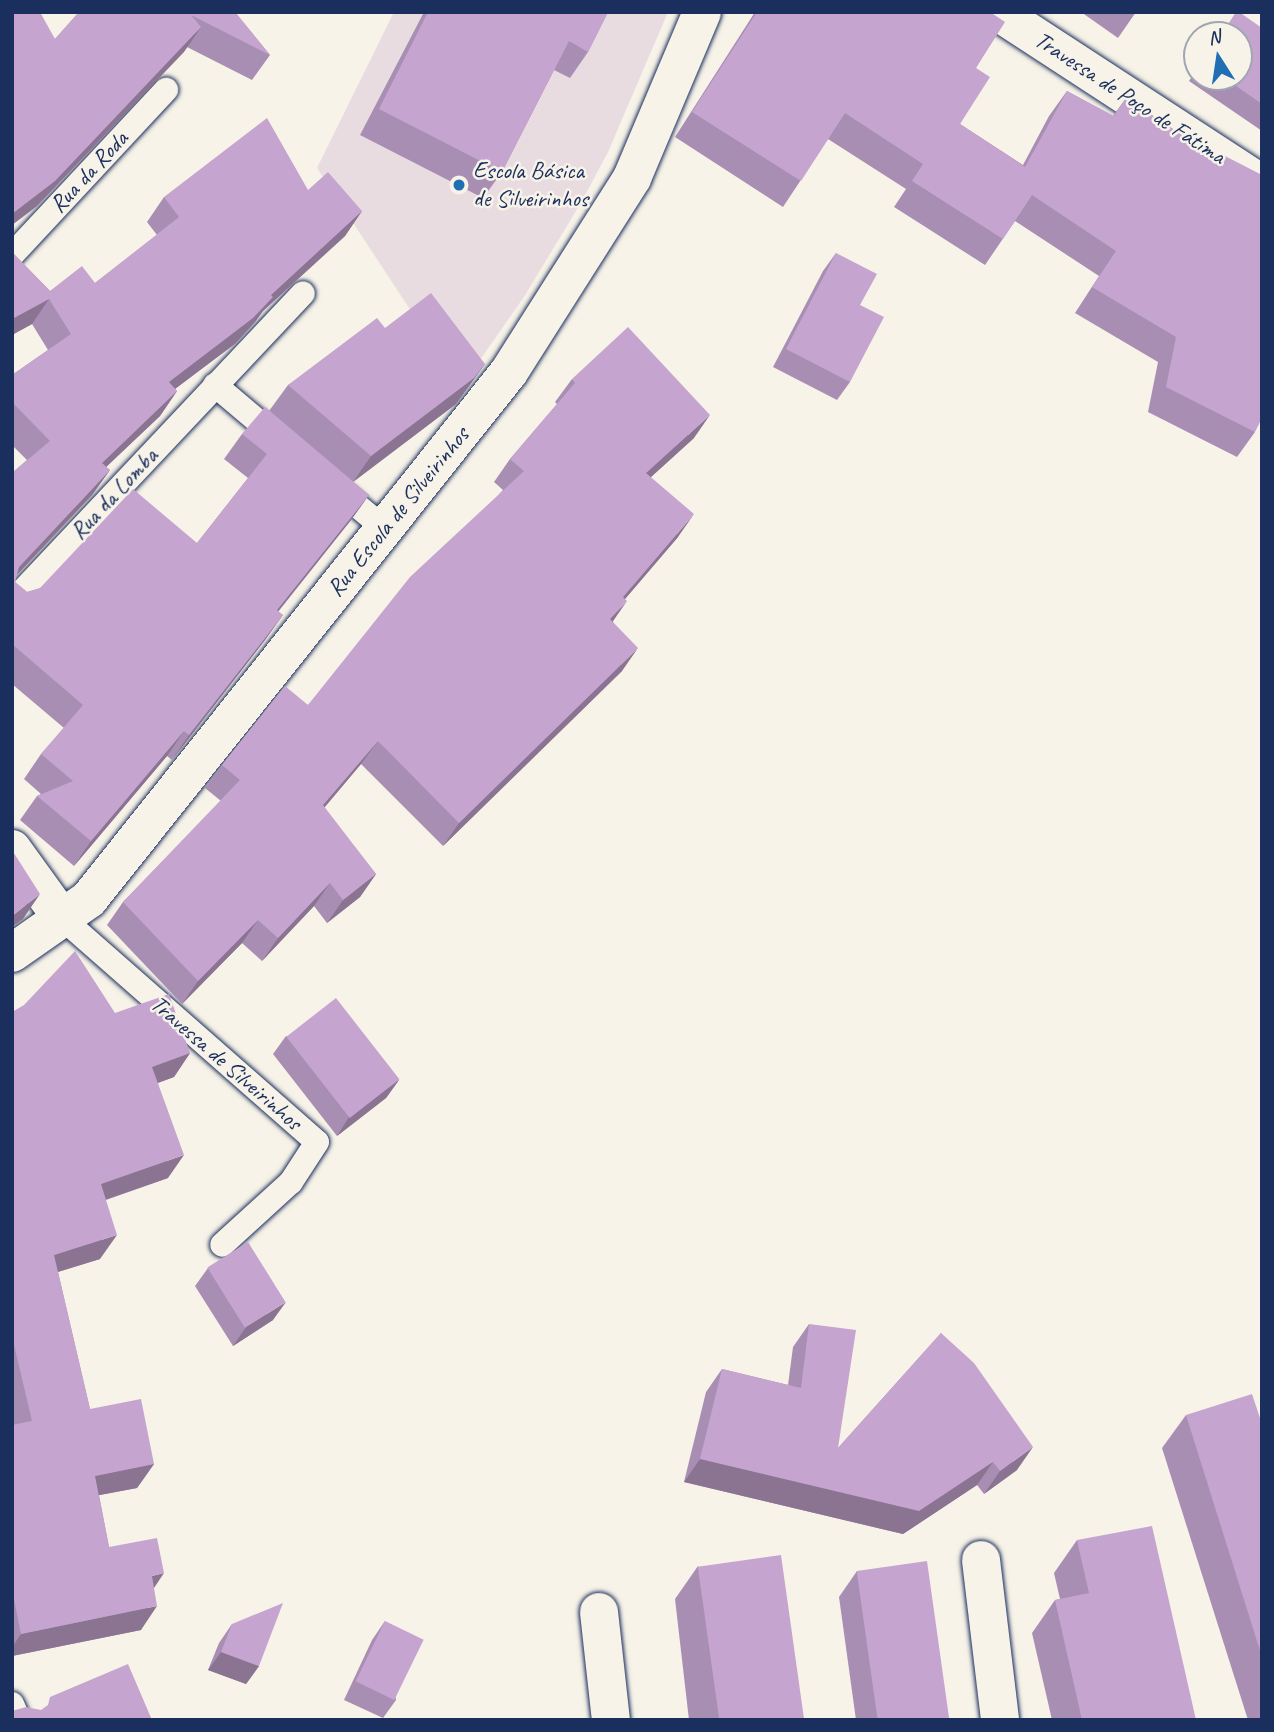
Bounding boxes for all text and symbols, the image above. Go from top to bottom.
north arrow [1183,21,1253,91]
text: N [1206,24,1222,50]
street label: Travessa de Poço de Fátima [1029,26,1231,170]
street label: Rua da Roda [44,125,134,219]
place label: Escola Básica de Silveirinhos [473,157,588,213]
marker: Escola Básica de Silveirinhos [451,177,467,193]
street label: Rua Escola de Silveirinhos [321,422,475,602]
street label: Rua da Lomba [64,442,164,546]
street label: Travessa de Silveirinhos [144,989,308,1137]

